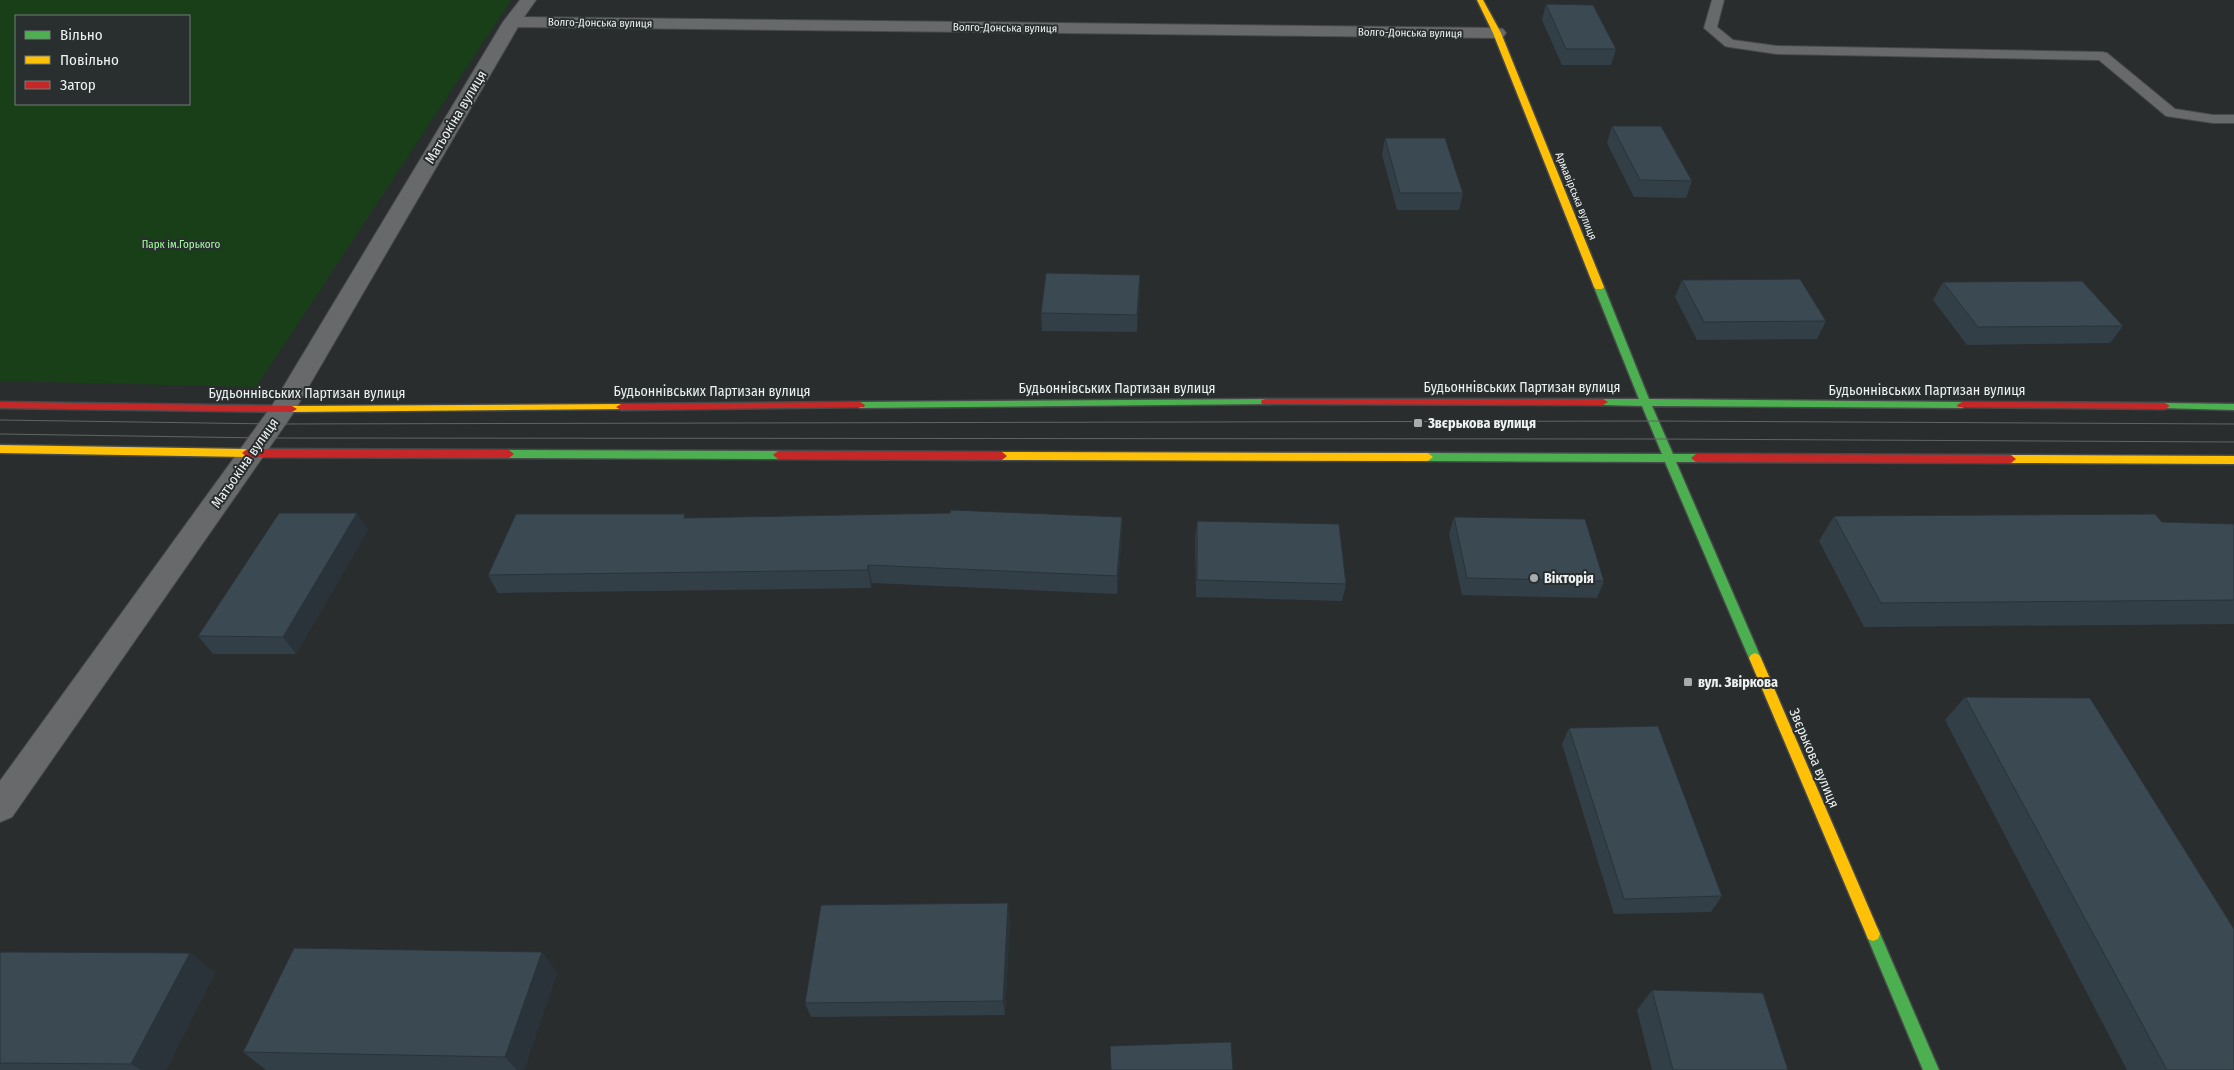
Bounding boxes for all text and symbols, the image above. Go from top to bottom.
legend [15,15,190,105]
street label: Волго-Донська вулиця [548,16,652,30]
street label: Волго-Донська вулиця [953,21,1057,35]
text: Вільно [60,26,103,44]
street label: Волго-Донська вулиця [1358,26,1462,40]
text: Повільно [60,51,119,69]
street label: Матьокіна вулиця [421,67,491,167]
text: Затор [60,76,96,94]
street label: Армавірська вулиця [1552,150,1600,242]
park label: Парк iм.Горького [142,238,221,251]
street label: Будьоннівських Партизан вулиця [1423,379,1621,396]
street label: Будьоннівських Партизан вулиця [1018,380,1216,397]
street label: Будьоннівських Партизан вулиця [1828,382,2026,399]
street label: Будьоннівських Партизан вулиця [613,383,811,400]
street label: Будьоннівських Партизан вулиця [208,385,406,402]
street label: Матьокіна вулиця [208,415,282,511]
place label: Звєрькова вулиця [1427,415,1536,432]
marker: Звєрькова вулиця [1412,417,1424,429]
place label: Вікторія [1544,570,1594,587]
marker: Вікторія [1528,572,1540,584]
place label: вул. Звіркова [1698,674,1778,691]
marker: вул. Звіркова [1682,676,1694,688]
street label: Звєрькова вулиця [1785,706,1843,810]

